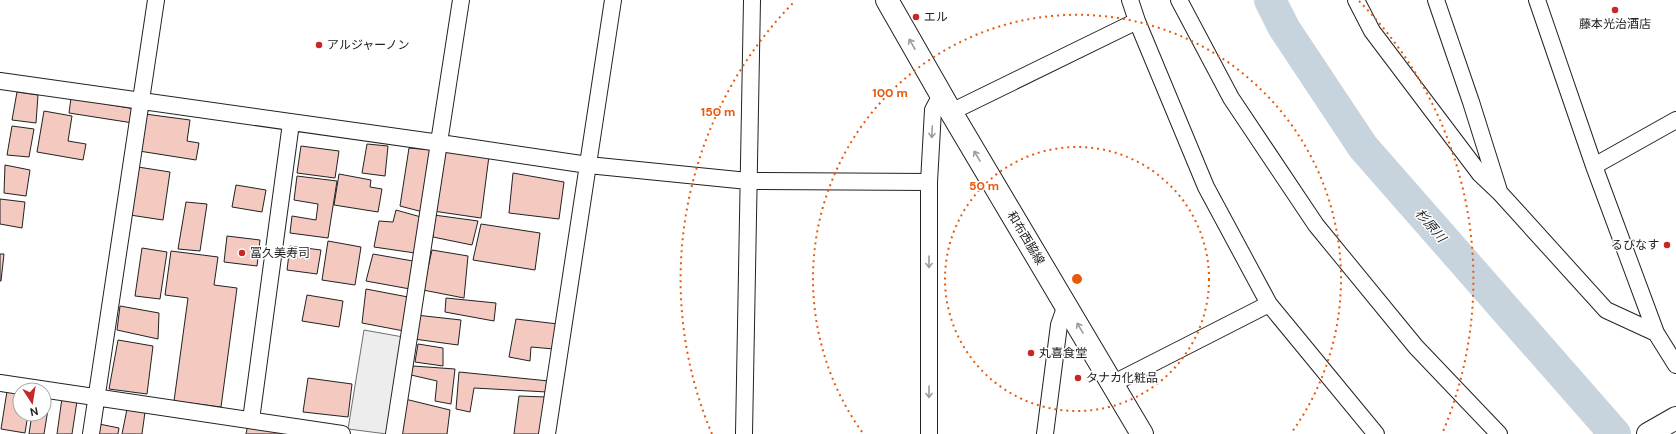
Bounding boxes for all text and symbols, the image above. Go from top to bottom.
marker: 藤本光治酒店 [1610,5,1620,15]
place label: エル [924,9,948,25]
marker: エル [911,12,921,22]
place label: 藤本光治酒店 [1579,16,1651,32]
place label: アルジャーノン [327,37,410,53]
one-way arrow [908,38,915,50]
marker: アルジャーノン [314,40,324,50]
text: 100 m [872,85,908,101]
text: 150 m [701,104,735,120]
one-way arrow [928,125,935,138]
one-way arrow [973,150,981,162]
text: 50 m [969,178,999,194]
water label: 杉原川 [1411,205,1451,247]
street label: 和布西脇線 [1004,208,1048,268]
place label: るびなす [1611,237,1659,253]
marker: るびなす [1662,240,1672,250]
place label: 冨久美寿司 [250,245,310,261]
marker: 冨久美寿司 [237,248,247,258]
one-way arrow [925,255,933,268]
centre of rings [1070,272,1084,286]
one-way arrow [1075,322,1083,334]
place label: 丸喜食堂 [1039,345,1087,361]
marker: 丸喜食堂 [1026,348,1036,358]
place label: タナカ化粧品 [1086,370,1158,386]
marker: タナカ化粧品 [1073,373,1083,383]
north arrow [12,382,52,422]
one-way arrow [925,385,933,398]
text: N [29,404,39,419]

